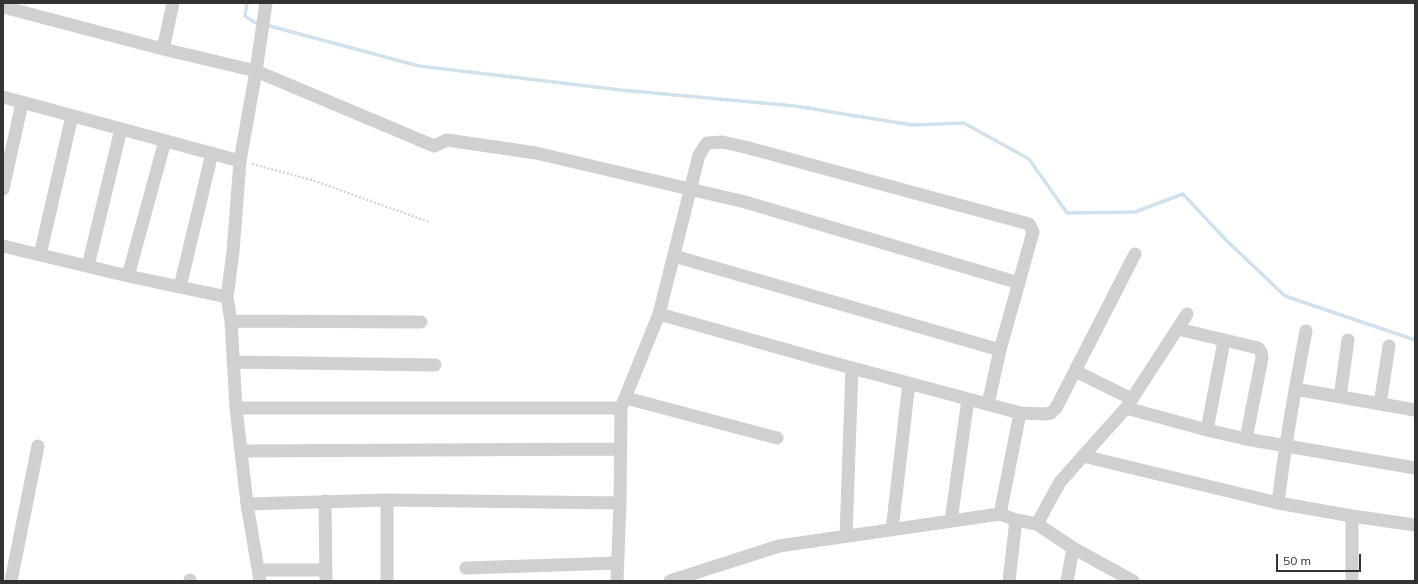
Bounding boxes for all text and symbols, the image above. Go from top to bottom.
scale bar [1278,546,1363,572]
text: 50 m [1283,553,1311,568]

